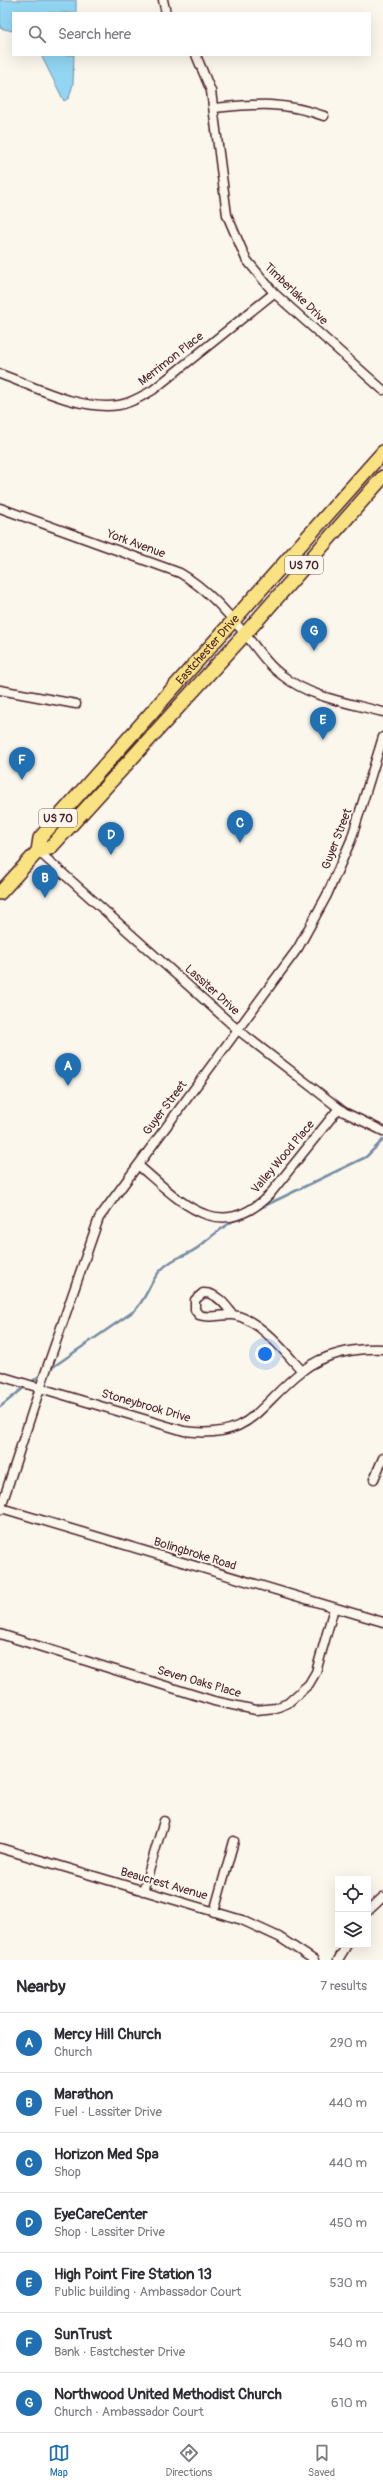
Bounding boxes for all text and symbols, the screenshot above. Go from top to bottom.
search box [12,12,371,56]
icon: search [26,23,48,45]
text: Search here [58,25,131,44]
street label: Timberlake Drive [261,260,331,328]
street label: Merrimon Place [135,329,207,389]
street label: York Avenue [104,526,167,562]
road number: US 70 [285,556,323,574]
street label: Eastchester Drive [173,611,243,688]
pin: G [301,618,327,651]
pin: E [310,707,336,740]
pin: F [9,747,35,780]
street label: Guyer Street [318,806,356,872]
road number: US 70 [39,809,77,827]
pin: C [227,810,253,843]
pin: D [98,822,124,855]
pin: B [32,865,58,898]
street label: Lassiter Drive [182,962,243,1019]
pin: A [55,1053,81,1086]
street label: Guyer Street [140,1078,190,1138]
street label: Valley Wood Place [248,1117,318,1197]
your location [255,1344,275,1364]
street label: Stoneybrook Drive [100,1386,192,1426]
street label: Bolingbroke Road [152,1534,238,1574]
street label: Seven Oaks Place [155,1663,243,1701]
street label: Beaucrest Avenue [119,1864,209,1904]
map controls [335,1876,371,1948]
button: locate [335,1876,371,1912]
button: layers [335,1912,371,1948]
text: Nearby [16,1976,65,1997]
text: 7 results [320,1978,367,1994]
text: Mercy Hill Church [54,2025,161,2044]
text: A [25,2035,33,2051]
text: 290 m [330,2035,367,2051]
text: Church [54,2044,92,2060]
text: Marathon [54,2085,113,2104]
text: B [25,2095,33,2111]
text: 440 m [329,2095,367,2111]
text: Fuel · Lassiter Drive [54,2104,162,2120]
text: Horizon Med Spa [54,2145,159,2164]
text: C [25,2155,33,2171]
text: 440 m [329,2155,367,2171]
text: Shop [54,2164,81,2180]
text: EyeCareCenter [54,2205,148,2224]
text: D [25,2215,33,2231]
text: 450 m [329,2215,367,2231]
text: Shop · Lassiter Drive [54,2224,165,2240]
text: High Point Fire Station 13 [54,2265,212,2284]
text: E [26,2275,32,2291]
text: 530 m [329,2275,367,2291]
text: Public building · Ambassador Court [54,2284,241,2300]
text: SunTrust [54,2325,112,2344]
text: F [25,2335,33,2351]
text: 540 m [329,2335,367,2351]
text: Bank · Eastchester Drive [54,2344,185,2360]
text: Northwood United Methodist Church [54,2385,282,2404]
text: G [25,2395,33,2411]
text: 610 m [331,2395,367,2411]
text: Church · Ambassador Court [54,2404,204,2420]
tab: Map [48,2442,70,2479]
tab: Directions [166,2442,212,2479]
tab: Saved [308,2442,335,2479]

